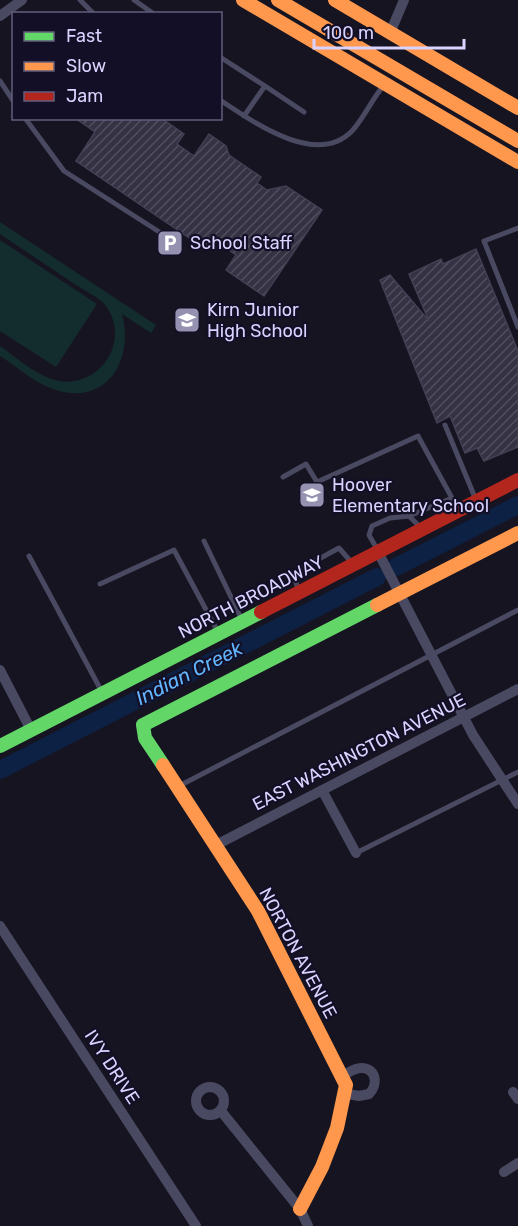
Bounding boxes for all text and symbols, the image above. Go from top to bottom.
legend [12,12,222,120]
scale bar [314,12,464,50]
text: 100 m [323,22,374,44]
text: Fast [66,25,102,47]
text: Slow [66,55,106,77]
text: Jam [66,85,103,107]
parking icon: School Staff [155,228,185,258]
place label: School Staff [190,232,293,254]
place label: Kirn Junior High School [207,299,307,342]
school or university icon: Kirn Junior High School [172,305,202,335]
place label: Hoover Elementary School [332,474,489,517]
school or university icon: Hoover Elementary School [297,480,327,510]
street label: NORTH BROADWAY [175,551,328,643]
water label: Indian Creek [132,636,247,710]
street label: EAST WASHINGTON AVENUE [249,689,469,815]
street label: NORTON AVENUE [254,884,342,1022]
street label: IVY DRIVE [80,1026,144,1108]

